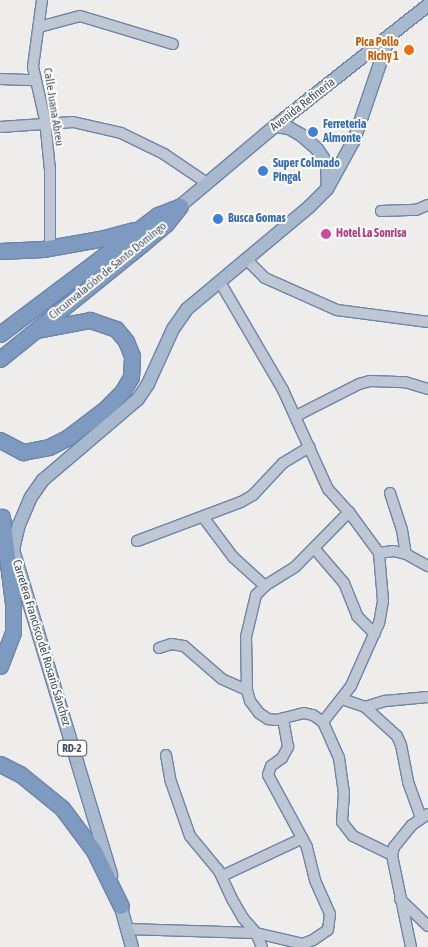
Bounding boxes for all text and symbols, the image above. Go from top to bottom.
place label: Pica Pollo Richy 1 [356,36,399,64]
marker: Pica Pollo Richy 1 [403,44,415,56]
street label: Calle Juana Abreu [40,67,66,147]
street label: Avenida Refinería [268,75,338,135]
place label: Ferreteria Almonte [323,118,366,146]
marker: Ferreteria Almonte [307,126,319,138]
place label: Super Colmado Pingal [273,157,340,185]
marker: Super Colmado Pingal [257,165,269,177]
place label: Busca Gomas [228,212,286,226]
marker: Busca Gomas [212,213,224,225]
street label: Circunvalación de Santo Domingo [46,219,170,323]
place label: Hotel La Sonrisa [336,227,407,241]
marker: Hotel La Sonrisa [320,228,332,240]
street label: Carretera Francisco del Rosario Sánchez [9,558,73,728]
road number: RD-2 [57,740,87,756]

